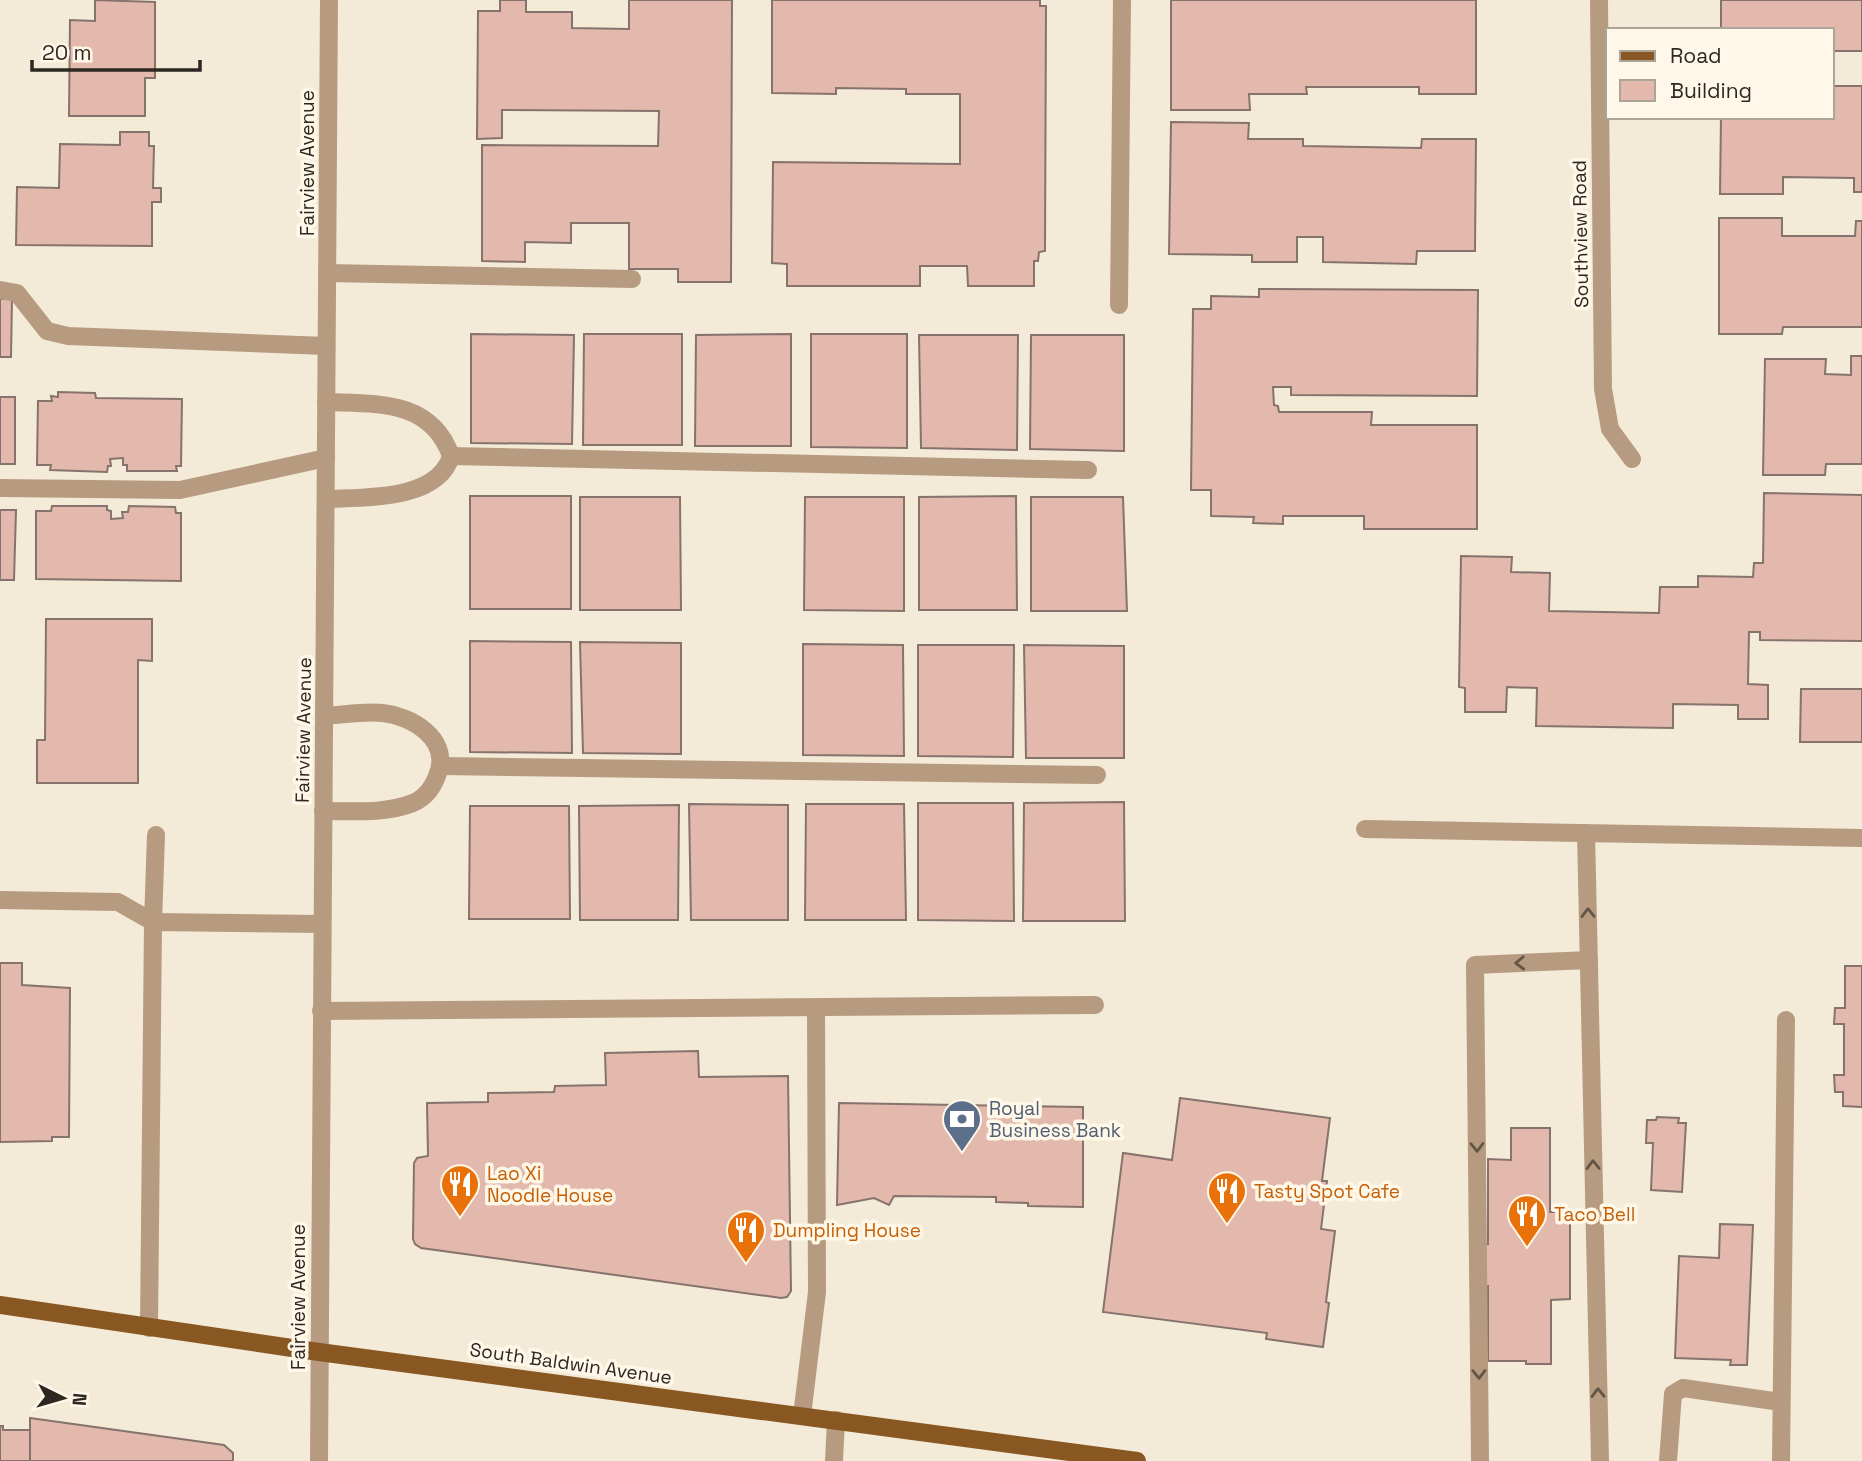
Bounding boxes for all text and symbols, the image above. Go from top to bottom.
scale bar [32,28,200,72]
legend [1606,28,1834,119]
text: 20 m [42,39,92,66]
text: Road [1670,42,1722,69]
text: Building [1670,77,1752,104]
street label: Fairview Avenue [295,90,320,236]
street label: Southview Road [1567,160,1594,308]
street label: Fairview Avenue [290,657,317,803]
one-way arrow [1580,908,1595,919]
one-way arrow [1515,956,1526,971]
place label: Royal Business Bank [989,1096,1121,1143]
bank icon: Royal Business Bank [941,1098,983,1153]
one-way arrow [1469,1142,1485,1153]
one-way arrow [1585,1160,1601,1170]
place label: Lao Xi Noodle House [487,1161,613,1208]
restaurant icon: Lao Xi Noodle House [439,1163,481,1218]
restaurant icon: Tasty Spot Cafe [1206,1170,1248,1225]
place label: Tasty Spot Cafe [1254,1179,1400,1204]
restaurant icon: Taco Bell [1506,1193,1548,1248]
place label: Taco Bell [1554,1202,1635,1227]
restaurant icon: Dumpling House [725,1209,767,1264]
place label: Dumpling House [773,1218,921,1243]
street label: Fairview Avenue [286,1224,311,1370]
street label: South Baldwin Avenue [468,1337,674,1390]
north arrow [28,1363,98,1433]
one-way arrow [1471,1370,1487,1380]
one-way arrow [1590,1387,1606,1398]
text: N [66,1392,92,1407]

